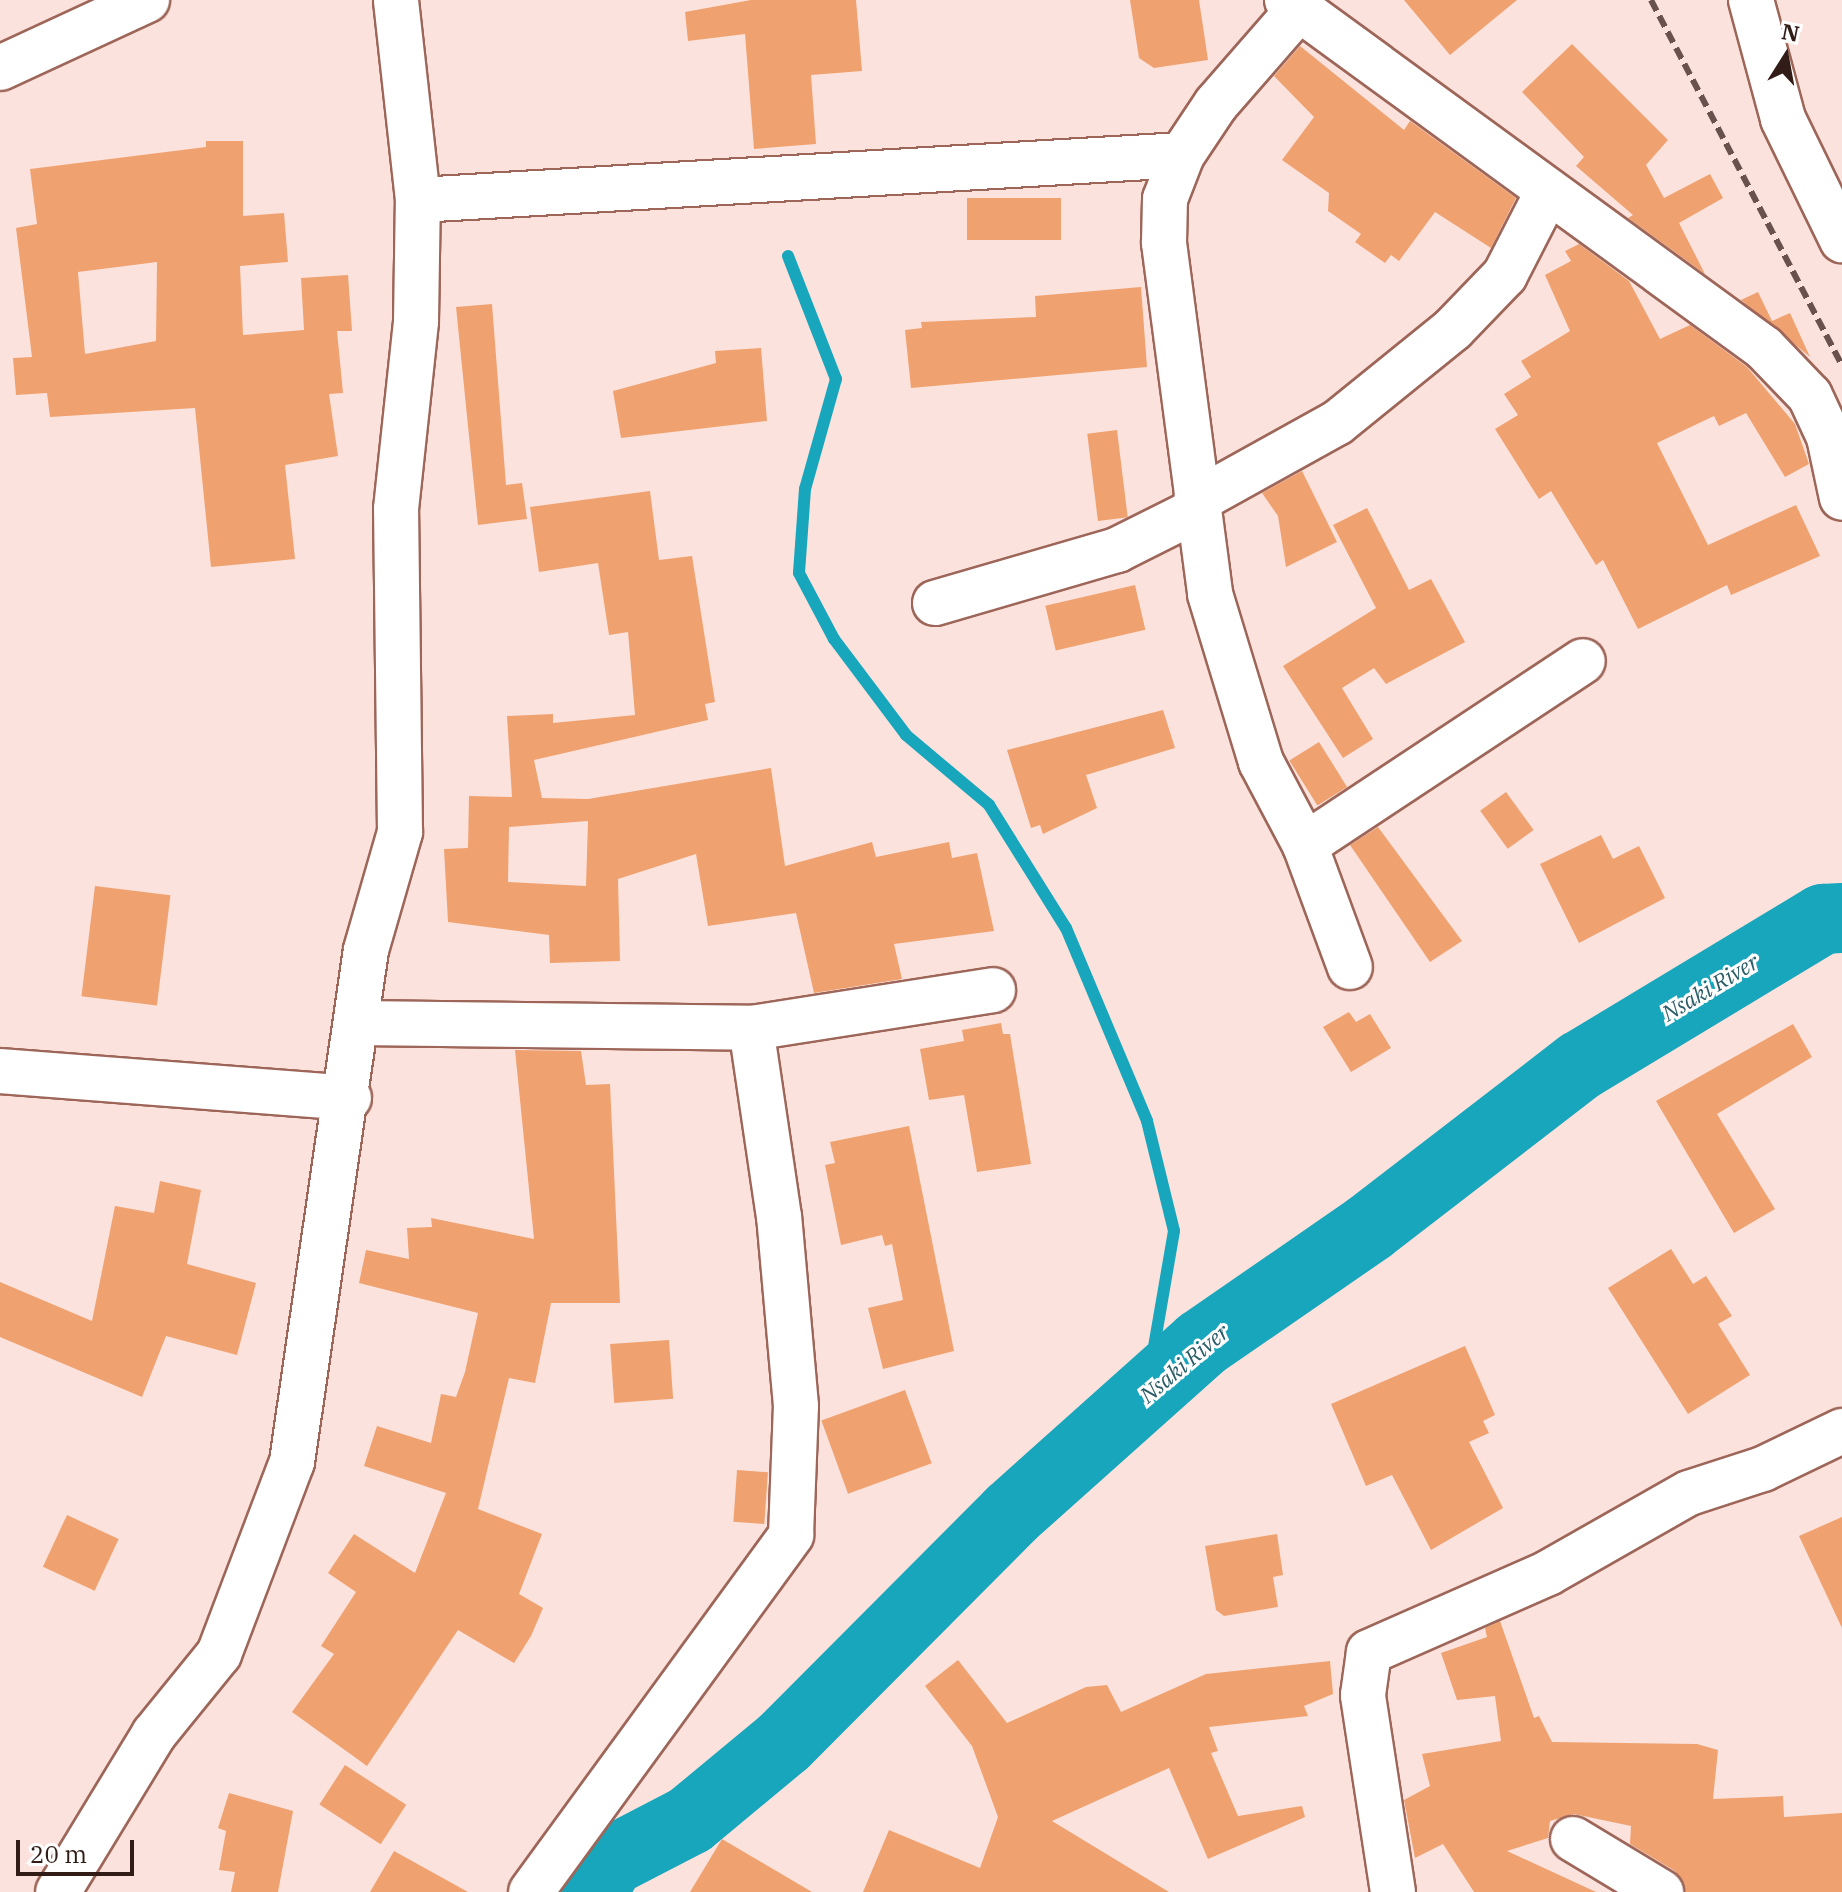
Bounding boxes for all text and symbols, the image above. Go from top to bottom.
north arrow [1746,16,1826,96]
text: N [1779,16,1802,48]
water label: Nsaki River [1657,948,1763,1026]
water label: Nsaki River [1134,1318,1234,1408]
scale bar [20,1824,138,1874]
text: 20 m [30,1838,87,1870]

